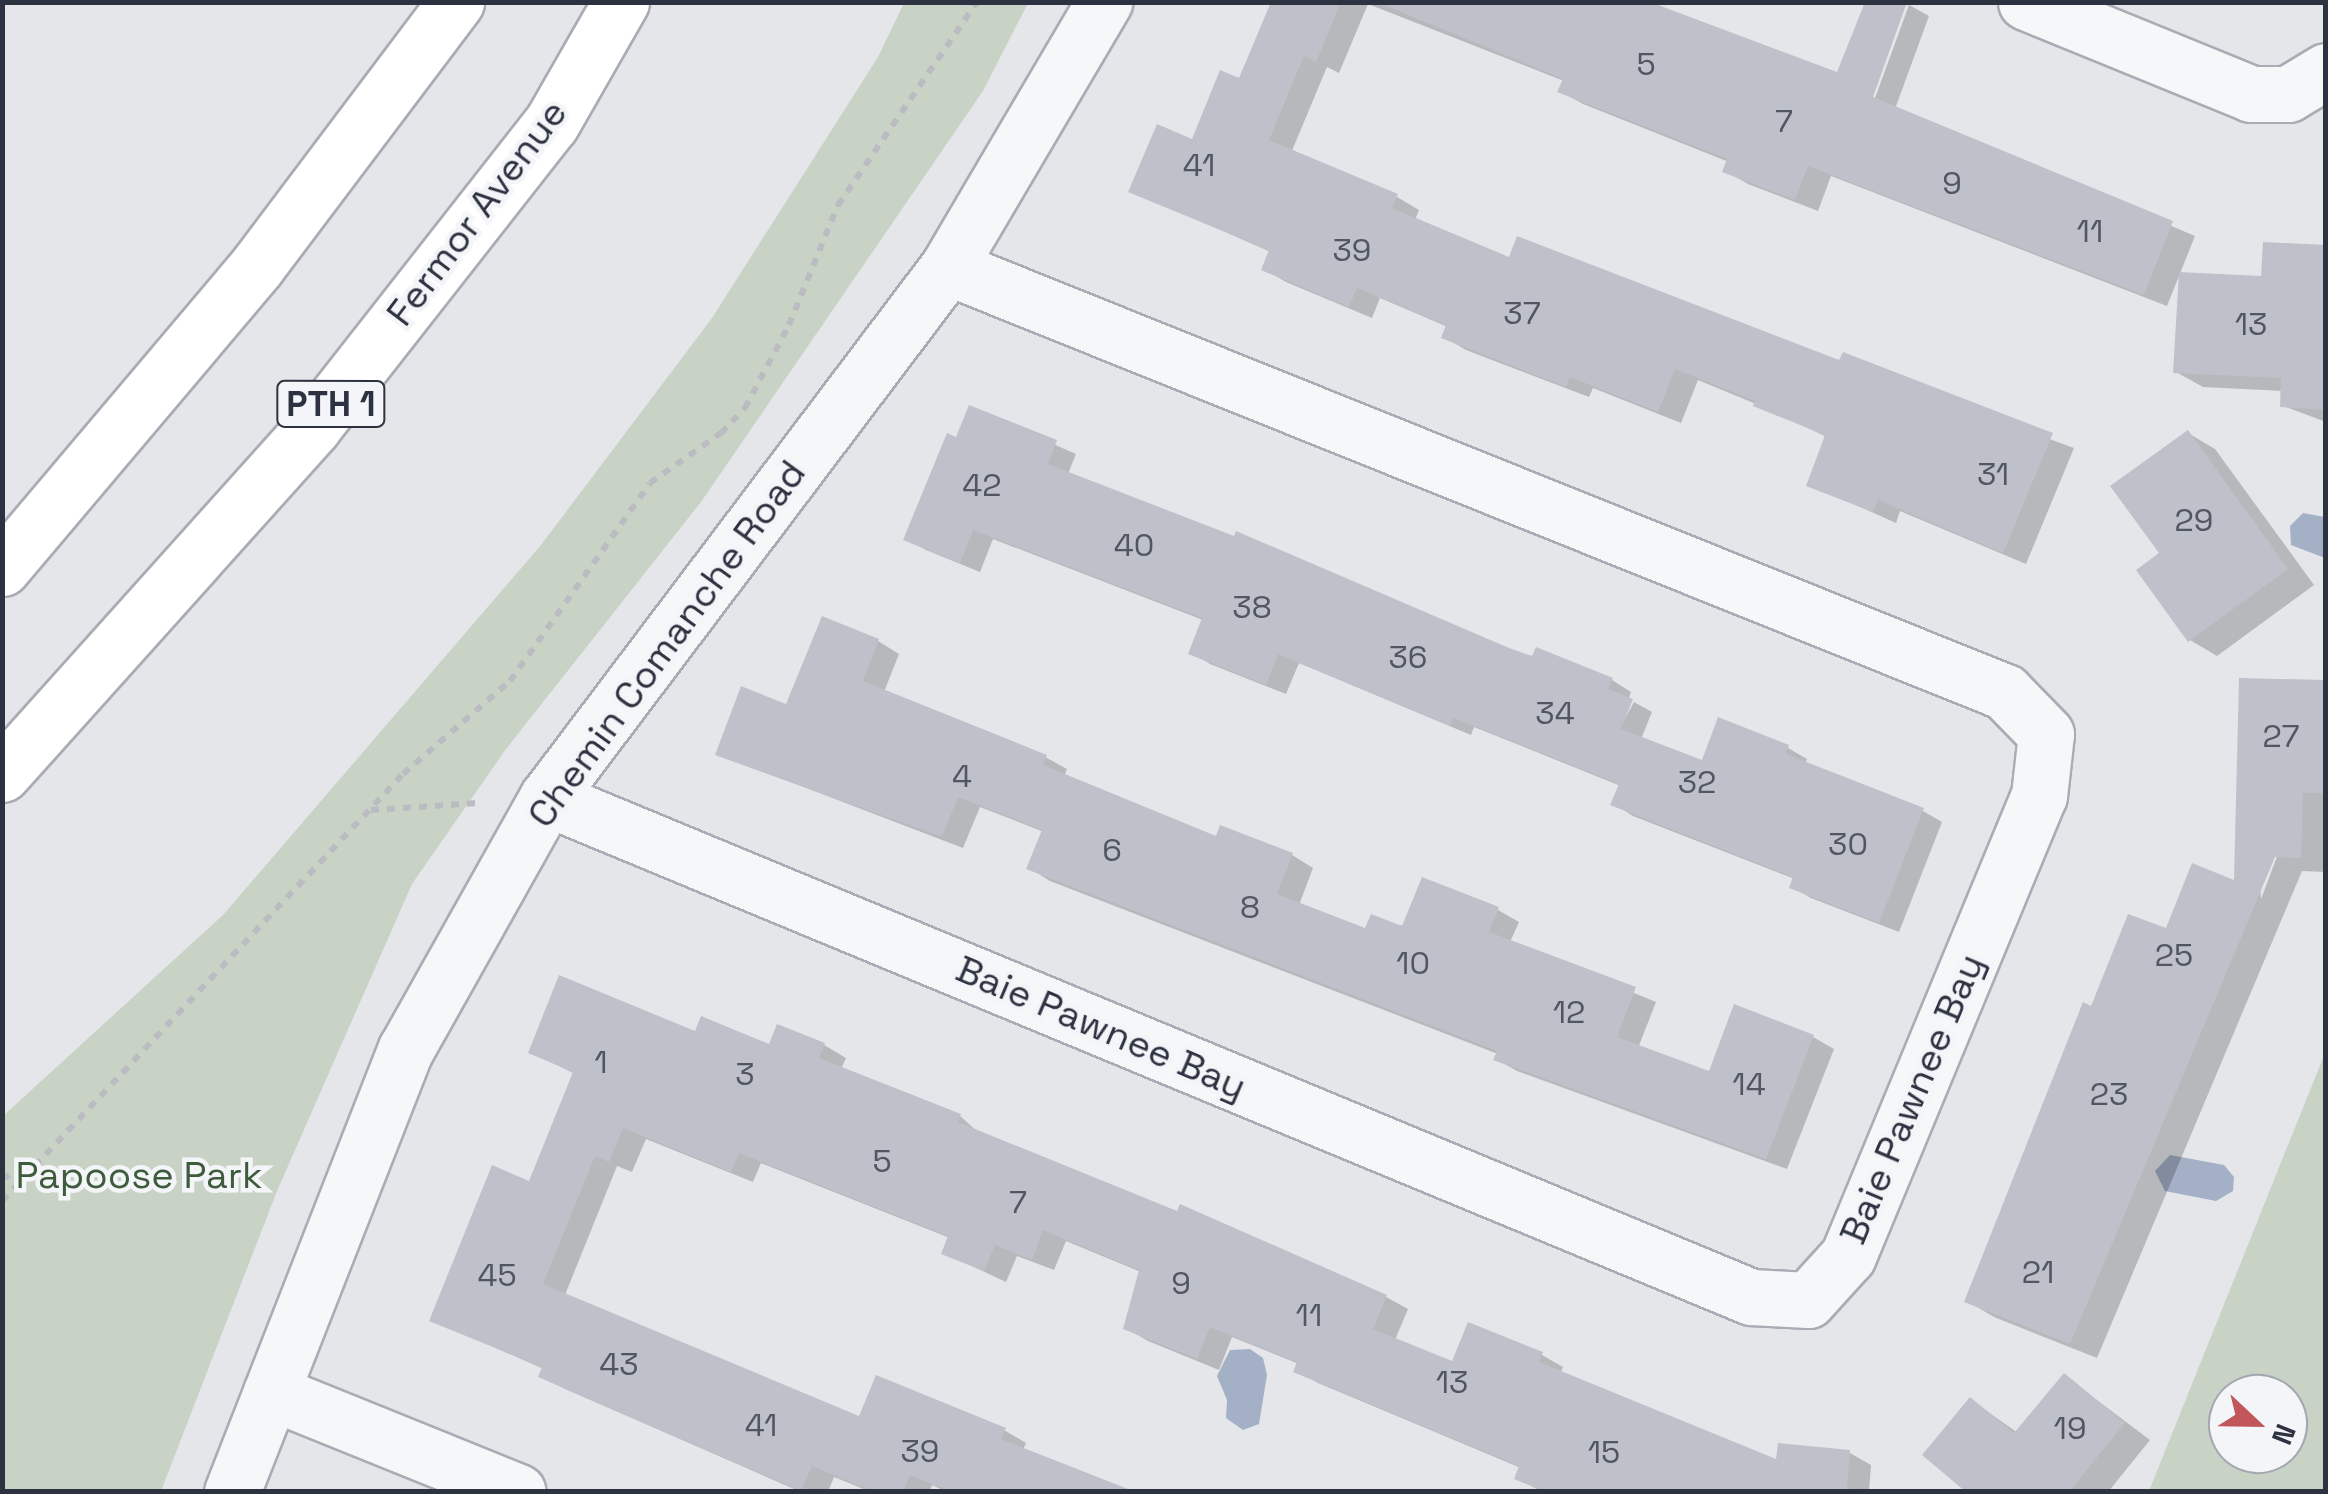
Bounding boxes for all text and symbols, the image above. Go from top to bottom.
house number: 5 [1636,45,1656,83]
street label: Fermor Avenue [377,91,577,335]
house number: 7 [1775,102,1793,140]
house number: 41 [1183,146,1215,184]
house number: 9 [1942,164,1962,202]
house number: 11 [2077,212,2103,250]
house number: 39 [1333,231,1371,269]
house number: 37 [1503,294,1541,332]
house number: 13 [2235,305,2267,343]
road number: PTH 1 [276,374,386,434]
street label: Chemin Comanche Road [519,452,815,836]
house number: 31 [1977,455,2009,493]
house number: 42 [962,466,1002,504]
house number: 29 [2175,501,2213,539]
house number: 40 [1114,526,1154,564]
house number: 38 [1232,588,1272,626]
house number: 36 [1389,638,1427,676]
house number: 34 [1535,694,1575,732]
house number: 27 [2262,717,2300,755]
house number: 4 [952,757,972,795]
house number: 32 [1678,763,1716,801]
house number: 30 [1828,825,1868,863]
house number: 6 [1102,831,1122,869]
house number: 8 [1240,888,1260,926]
house number: 25 [2155,936,2193,974]
house number: 10 [1396,944,1430,982]
street label: Baie Pawnee Bay [949,946,1253,1110]
street label: Baie Pawnee Bay [1830,947,1994,1251]
house number: 12 [1553,993,1585,1031]
house number: 1 [594,1043,608,1081]
house number: 3 [735,1055,755,1093]
house number: 14 [1732,1065,1766,1103]
house number: 23 [2090,1075,2128,1113]
house number: 5 [872,1142,892,1180]
park label: Papoose Park [15,1153,263,1199]
house number: 7 [1009,1183,1027,1221]
house number: 21 [2022,1253,2054,1291]
house number: 45 [477,1256,517,1294]
house number: 9 [1171,1264,1191,1302]
house number: 11 [1296,1296,1322,1334]
house number: 43 [599,1345,639,1383]
house number: 13 [1436,1363,1468,1401]
north arrow [2208,1374,2308,1474]
house number: 41 [745,1406,777,1444]
house number: 19 [2054,1409,2086,1447]
text: N [2264,1419,2304,1450]
house number: 39 [901,1432,939,1470]
house number: 15 [1588,1433,1620,1471]

